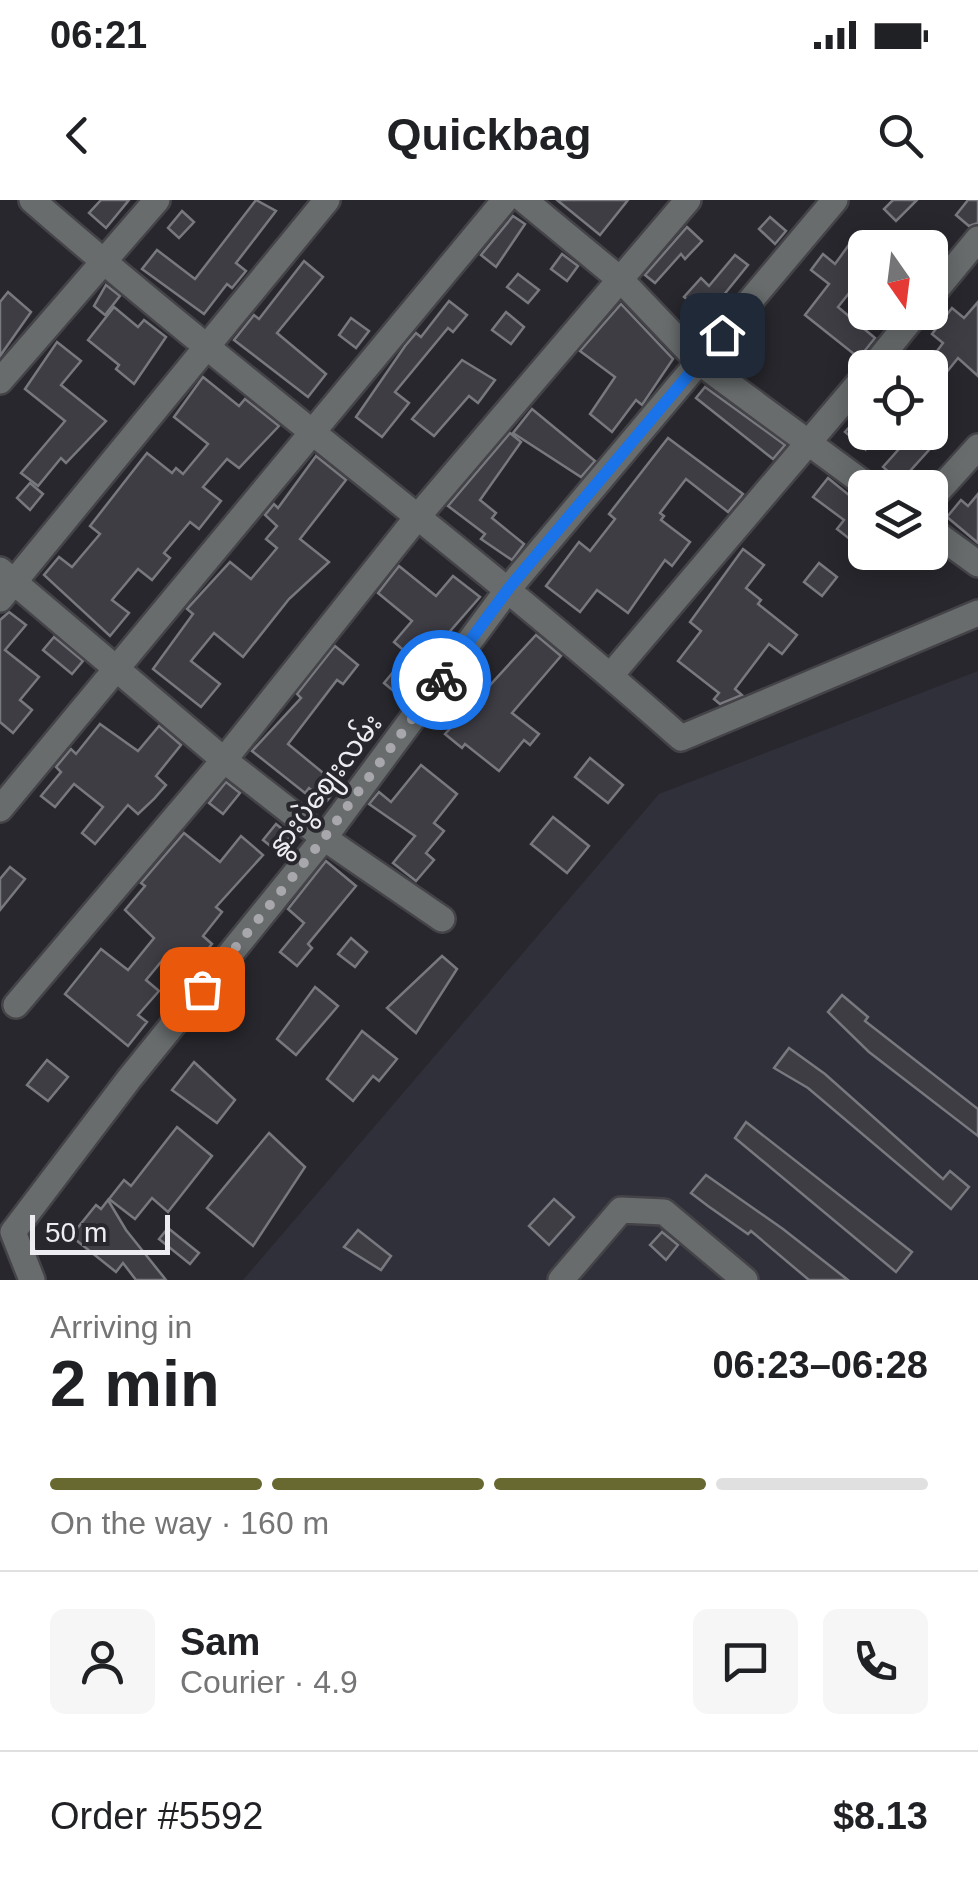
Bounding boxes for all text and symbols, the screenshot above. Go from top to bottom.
text: 06:21 [50,14,147,56]
icon: back [50,108,105,163]
icon: search [873,108,928,163]
text: Quickbag [386,109,592,160]
north arrow [848,230,948,330]
map controls [848,230,948,570]
pin [680,293,765,378]
icon: home [695,308,750,363]
button: locate [848,350,948,450]
button: layers [848,470,948,570]
courier [391,630,491,730]
icon: bike [414,653,469,708]
street label: နွားပွဲဈေးလမ်း [258,706,394,867]
pin [160,947,245,1032]
icon: bag [175,962,230,1017]
scale bar [30,1210,170,1254]
text: 50 m [45,1217,107,1248]
text: Arriving in [50,1309,192,1345]
text: 06:23–06:28 [712,1344,928,1386]
text: 2 min [50,1347,220,1420]
text: On the way · 160 m [50,1505,329,1541]
button: person [50,1609,155,1714]
button: chat [693,1609,798,1714]
button: phone [823,1609,928,1714]
text: Sam [180,1621,260,1663]
text: Courier · 4.9 [180,1664,358,1700]
text: Order #5592 [50,1795,263,1837]
text: $8.13 [833,1795,928,1837]

